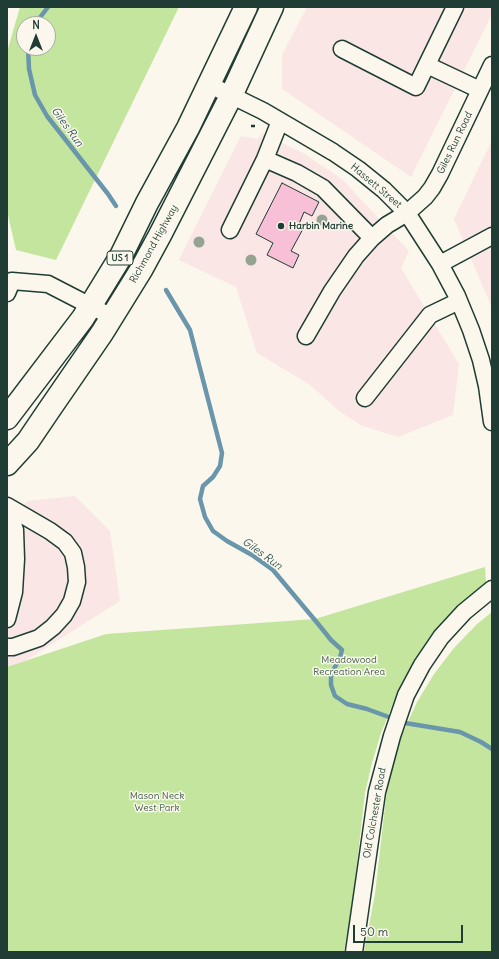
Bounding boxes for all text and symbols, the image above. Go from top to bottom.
north arrow [16,16,56,56]
text: N [32,18,40,32]
water label: Giles Run [48,104,86,150]
street label: Giles Run Road [435,110,475,176]
street label: Hassett Street [348,161,404,211]
street label: Richmond Highway [127,203,181,285]
place label: Harbin Marine [289,220,353,232]
marker: Harbin Marine [276,221,286,231]
road number: US 1 [107,251,133,265]
water label: Giles Run [239,535,285,573]
park label: Meadowood Recreation Area [313,654,385,678]
street label: Old Colchester Road [361,767,389,859]
park label: Mason Neck West Park [130,790,184,814]
scale bar [355,917,465,943]
text: 50 m [360,924,388,939]

